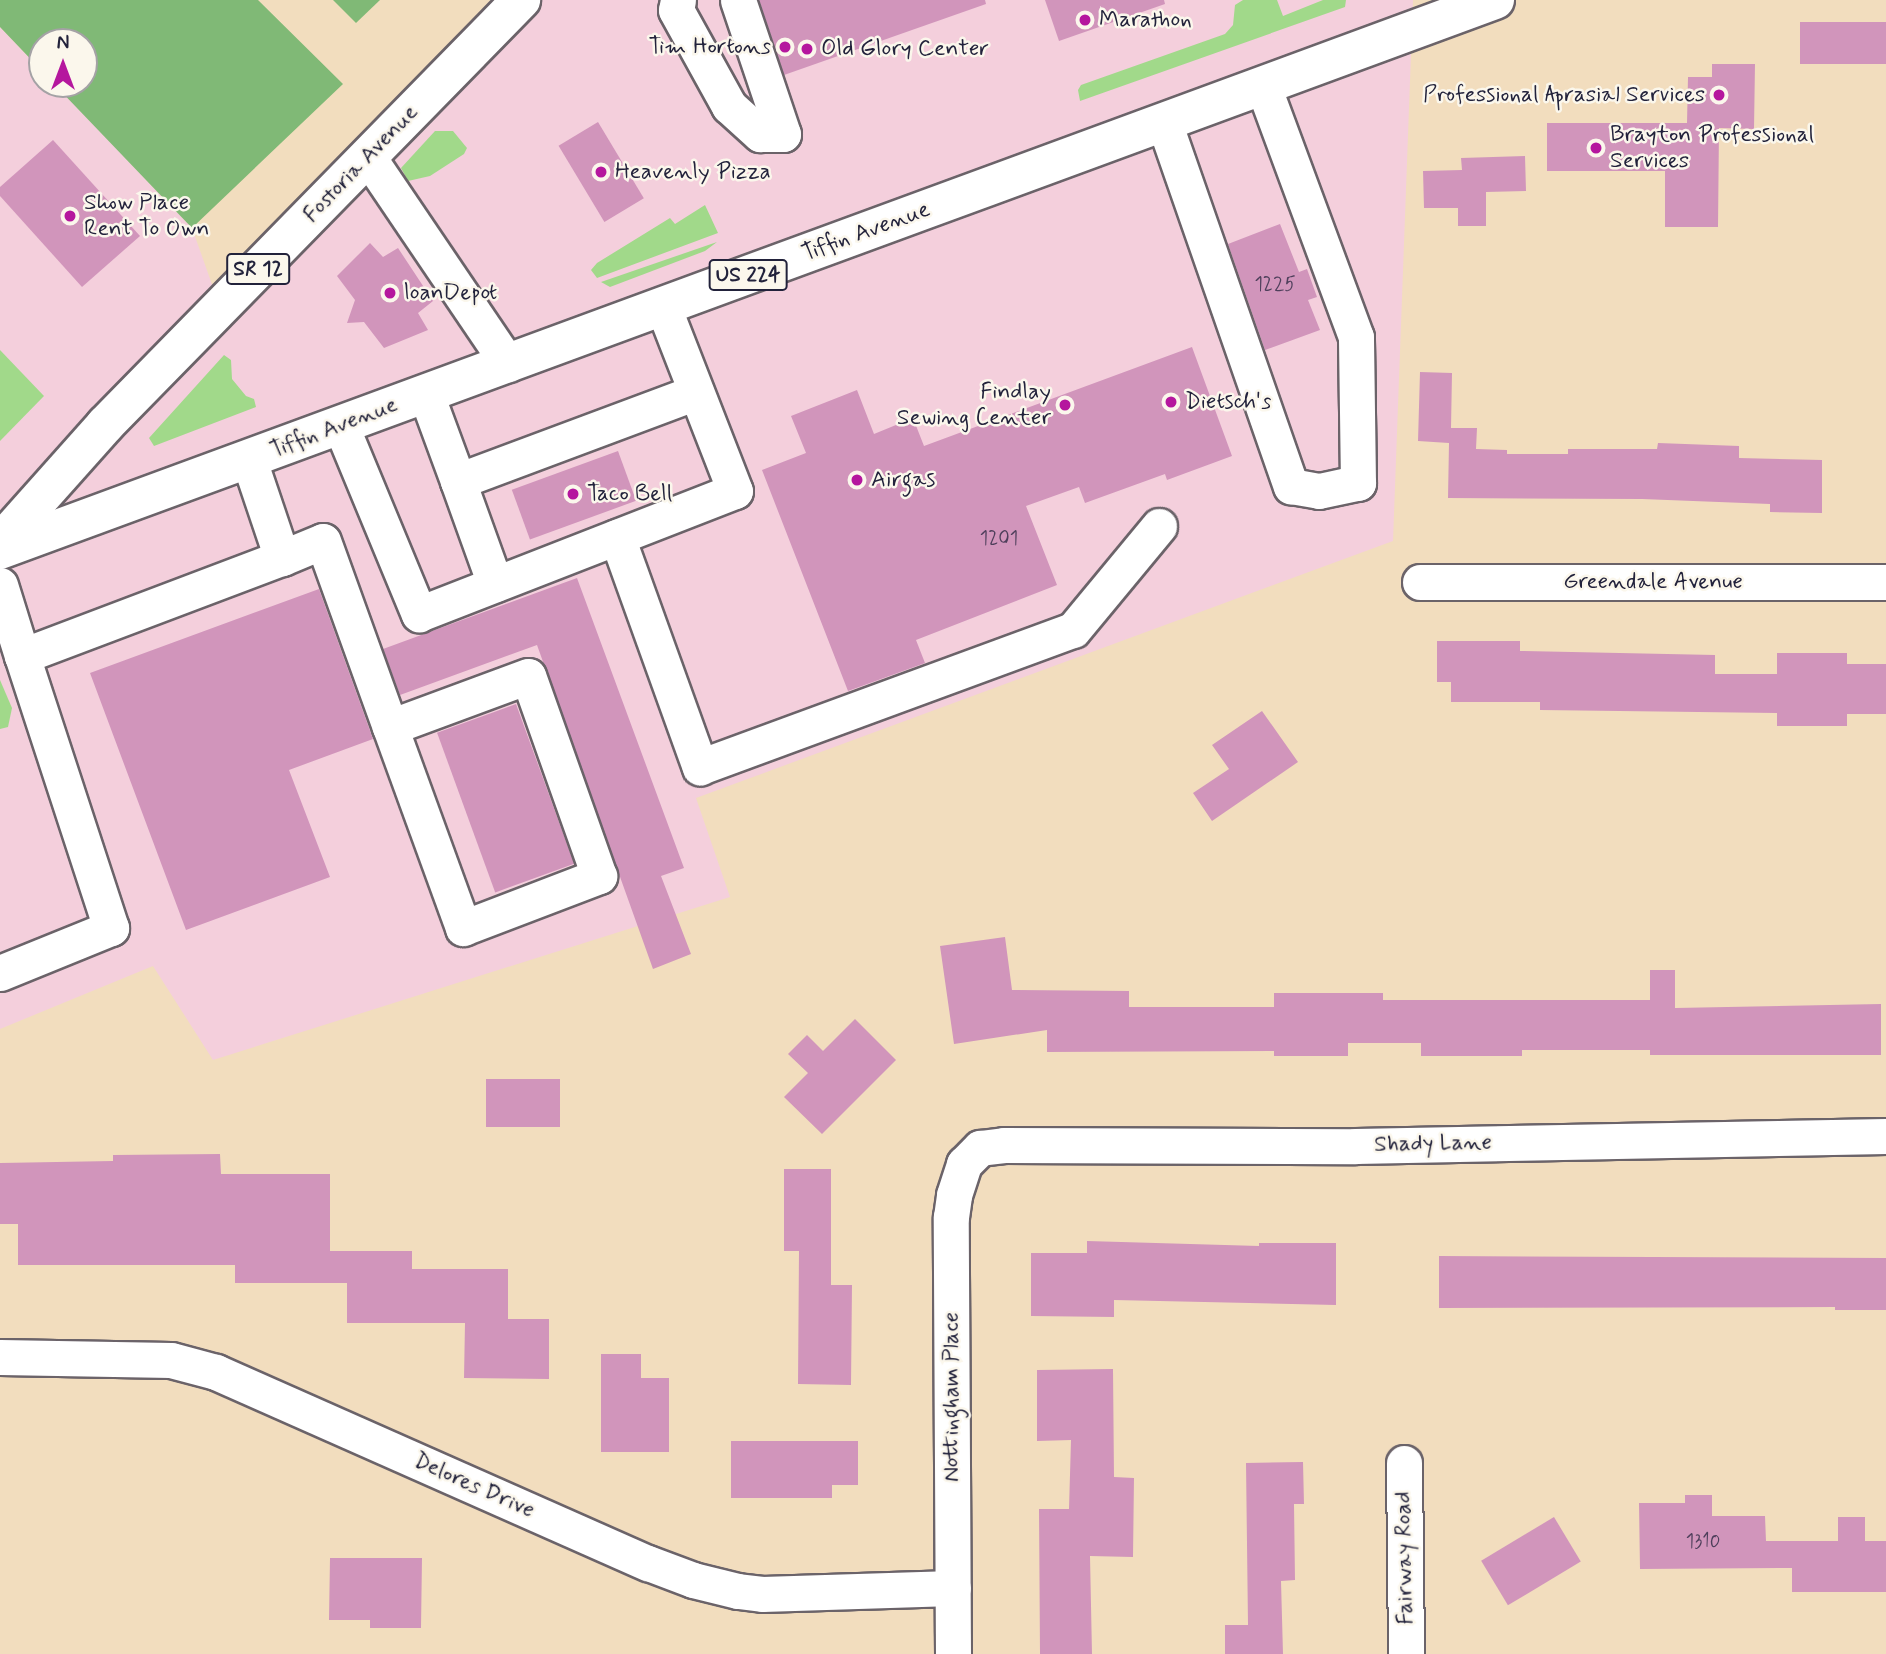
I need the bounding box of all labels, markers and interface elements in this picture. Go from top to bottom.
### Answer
place label: Marathon [1099,6,1192,34]
marker: Marathon [1077,12,1093,28]
north arrow [28,28,98,98]
text: N [57,31,69,56]
place label: Tim Hortons [652,33,771,61]
place label: Old Glory Center [821,35,990,63]
marker: Tim Hortons [777,39,793,55]
marker: Old Glory Center [799,41,815,57]
place label: Professional Aprasial Services [1423,81,1705,109]
marker: Professional Aprasial Services [1711,87,1727,103]
street label: Fostoria Avenue [298,99,424,229]
place label: Brayton Professional Services [1610,121,1813,175]
marker: Brayton Professional Services [1588,140,1604,156]
place label: Heavenly Pizza [615,158,769,186]
marker: Heavenly Pizza [593,164,609,180]
place label: Show Place Rent To Own [84,189,210,243]
street label: Tiffin Avenue [802,197,930,267]
marker: Show Place Rent To Own [62,208,78,224]
road number: SR 12 [225,252,291,286]
road number: US 224 [708,258,788,292]
house number: 1225 [1254,274,1296,296]
place label: loanDepot [404,279,497,307]
marker: loanDepot [382,285,398,301]
place label: Findlay Sewing Center [901,378,1051,432]
place label: Dietsch's [1185,388,1271,416]
street label: Tiffin Avenue [270,392,398,464]
marker: Dietsch's [1163,394,1179,410]
marker: Findlay Sewing Center [1057,397,1073,413]
place label: Airgas [871,466,935,494]
marker: Airgas [849,472,865,488]
place label: Taco Bell [587,480,671,508]
marker: Taco Bell [565,486,581,502]
house number: 1201 [980,528,1018,550]
street label: Greendale Avenue [1562,568,1744,596]
street label: Shady Lane [1375,1129,1491,1159]
street label: Nottingham Place [938,1312,966,1482]
street label: Delores Drive [410,1447,538,1525]
street label: Fairway Road [1390,1491,1420,1625]
house number: 1310 [1686,1531,1720,1553]

